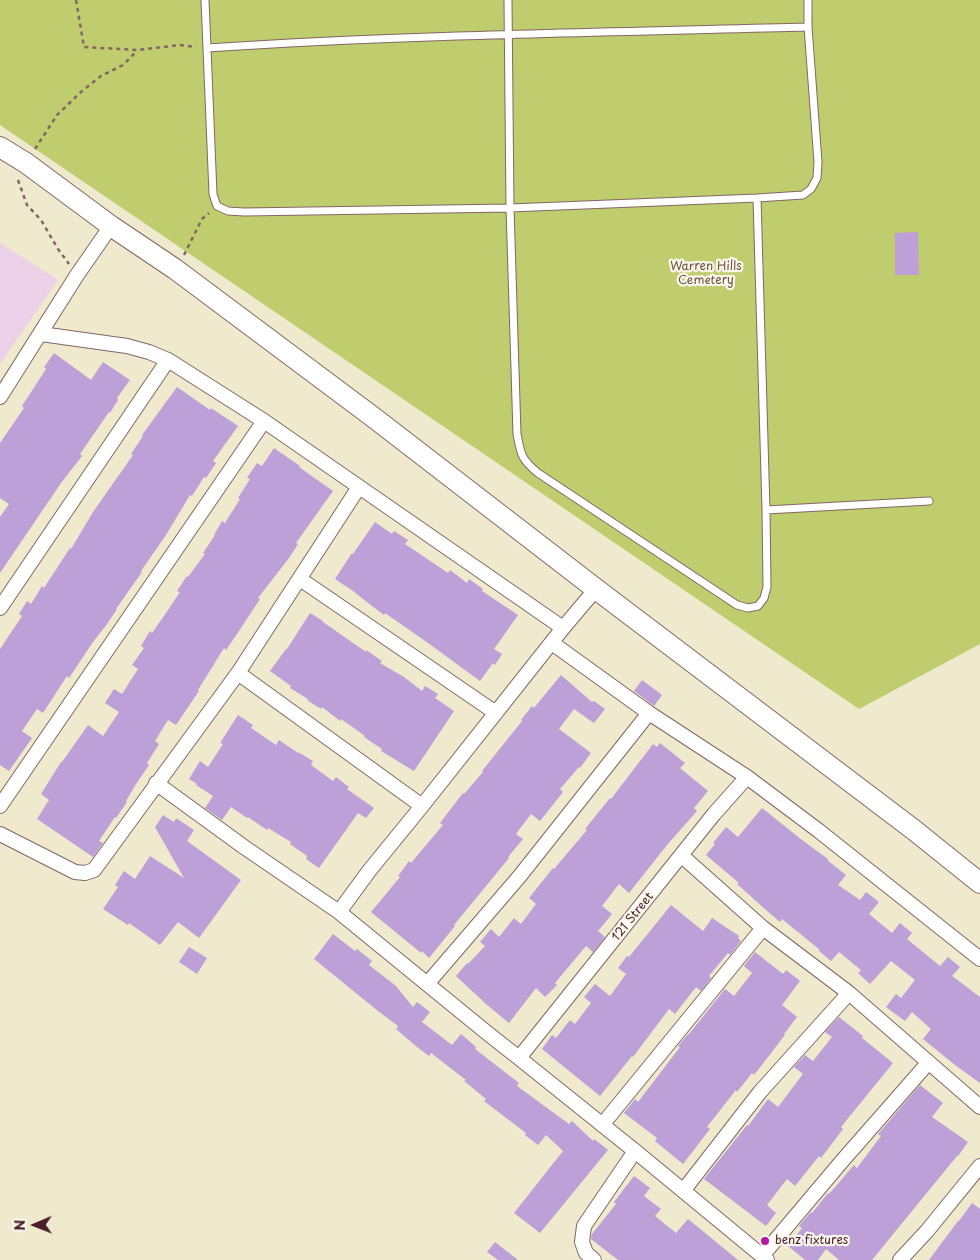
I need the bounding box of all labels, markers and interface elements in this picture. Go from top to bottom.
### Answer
park label: Warren Hills Cemetery [670,260,742,288]
street label: 121 Street [609,890,657,944]
north arrow [10,1200,60,1250]
text: N [9,1220,30,1231]
place label: benz fixtures [775,1234,848,1248]
marker: benz fixtures [759,1235,771,1247]

